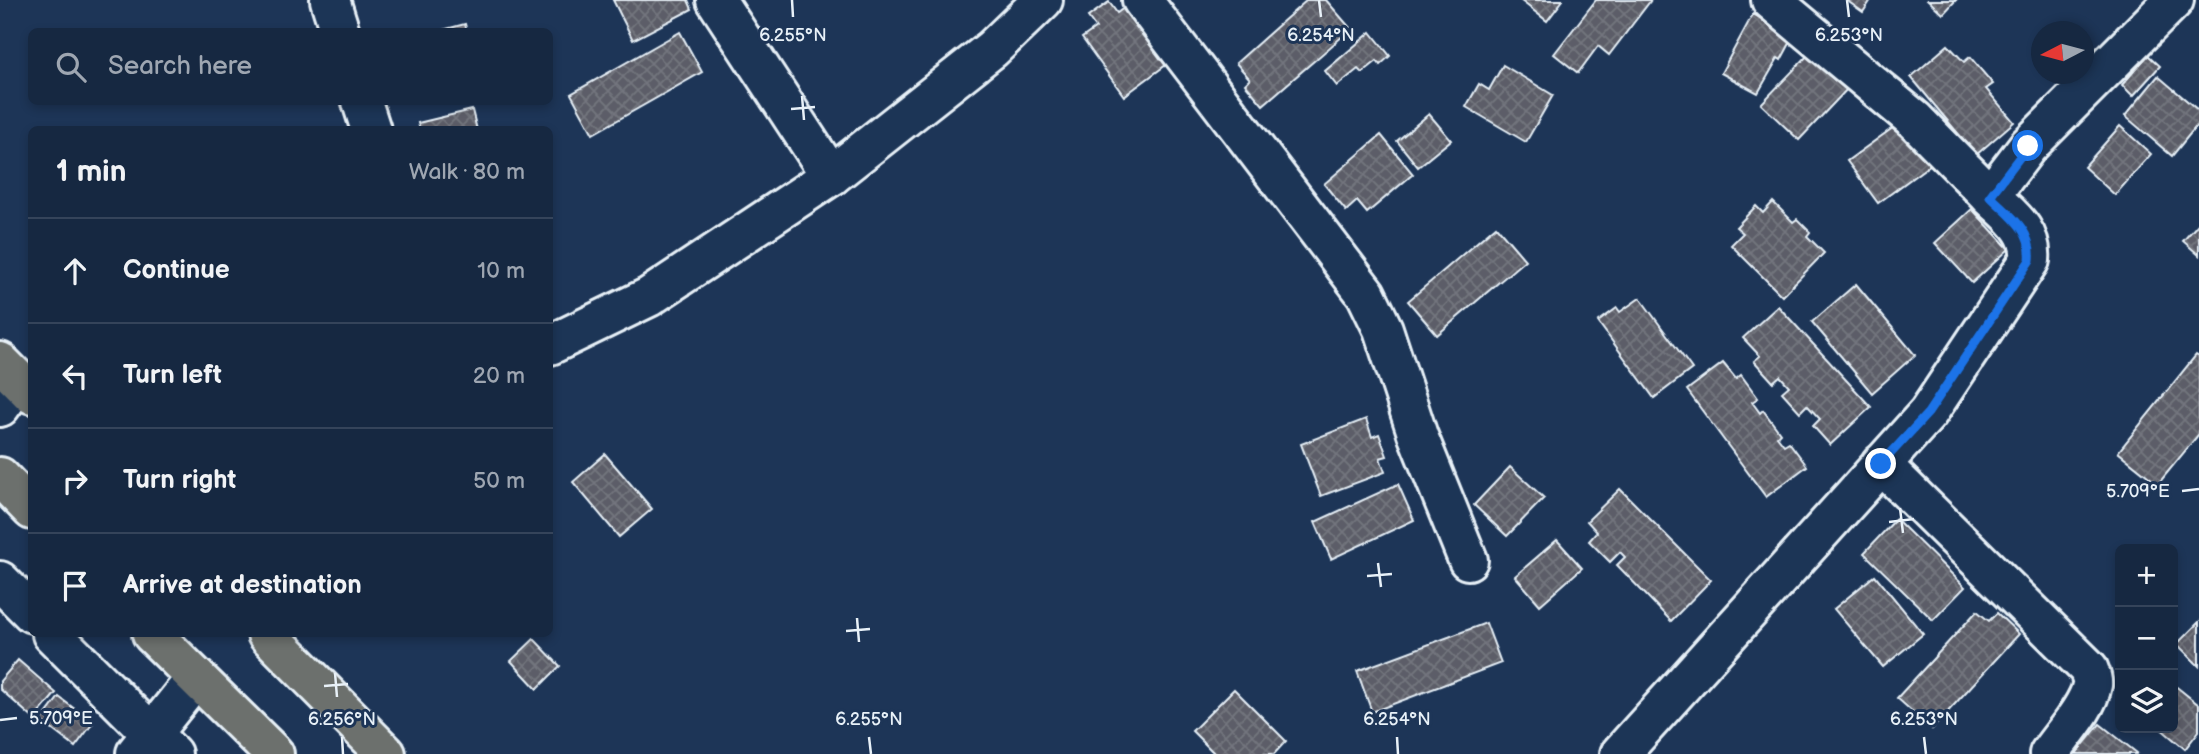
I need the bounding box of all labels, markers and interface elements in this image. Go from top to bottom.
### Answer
north arrow [2031,21,2094,84]
text: 6.255°N [759,25,827,46]
text: 6.254°N [1287,25,1355,46]
text: 6.253°N [1815,25,1883,46]
search box [28,28,553,105]
icon: search [52,48,90,86]
text: Search here [108,51,252,82]
route start [2012,130,2043,161]
text: 1 min [56,154,126,190]
text: Walk · 80 m [409,158,525,186]
icon: ahead [56,252,94,290]
text: Continue [123,255,230,286]
text: 10 m [477,257,525,285]
icon: left [56,357,94,395]
text: Turn left [123,360,222,391]
text: 20 m [473,362,525,390]
route end [1865,448,1896,479]
icon: right [56,462,94,500]
text: Turn right [123,465,236,496]
text: 50 m [473,467,525,495]
text: 5.709°E [2106,481,2170,502]
map controls [2115,544,2178,733]
button: + [2115,544,2178,607]
icon: arrive [56,567,94,605]
text: Arrive at destination [123,570,362,601]
button: − [2115,607,2178,670]
button: layers [2115,670,2178,733]
text: 5.709°E [29,708,93,729]
text: 6.256°N [308,709,376,730]
text: 6.255°N [835,709,903,730]
text: 6.254°N [1363,709,1431,730]
text: 6.253°N [1890,709,1958,730]

